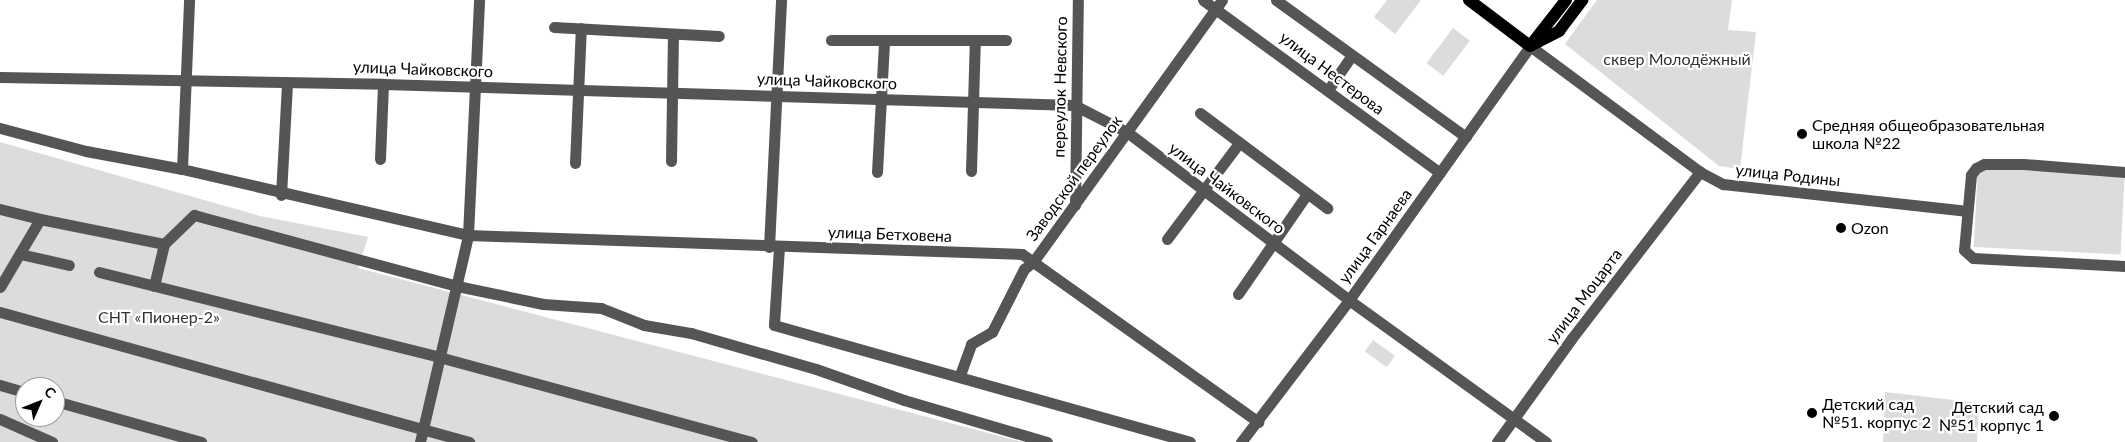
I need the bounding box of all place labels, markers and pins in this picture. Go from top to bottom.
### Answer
place label: Средняя общеобразовательная школа №22 [1812,115,2045,153]
marker: Средняя общеобразовательная школа №22 [1796,128,1808,140]
place label: Ozon [1851,218,1889,238]
marker: Ozon [1835,222,1847,234]
place label: Детский сад №51. корпус 2 [1822,394,1931,432]
place label: Детский сад №51 корпус 1 [1939,397,2044,435]
marker: Детский сад №51. корпус 2 [1806,407,1818,419]
marker: Детский сад №51 корпус 1 [2048,410,2060,422]

